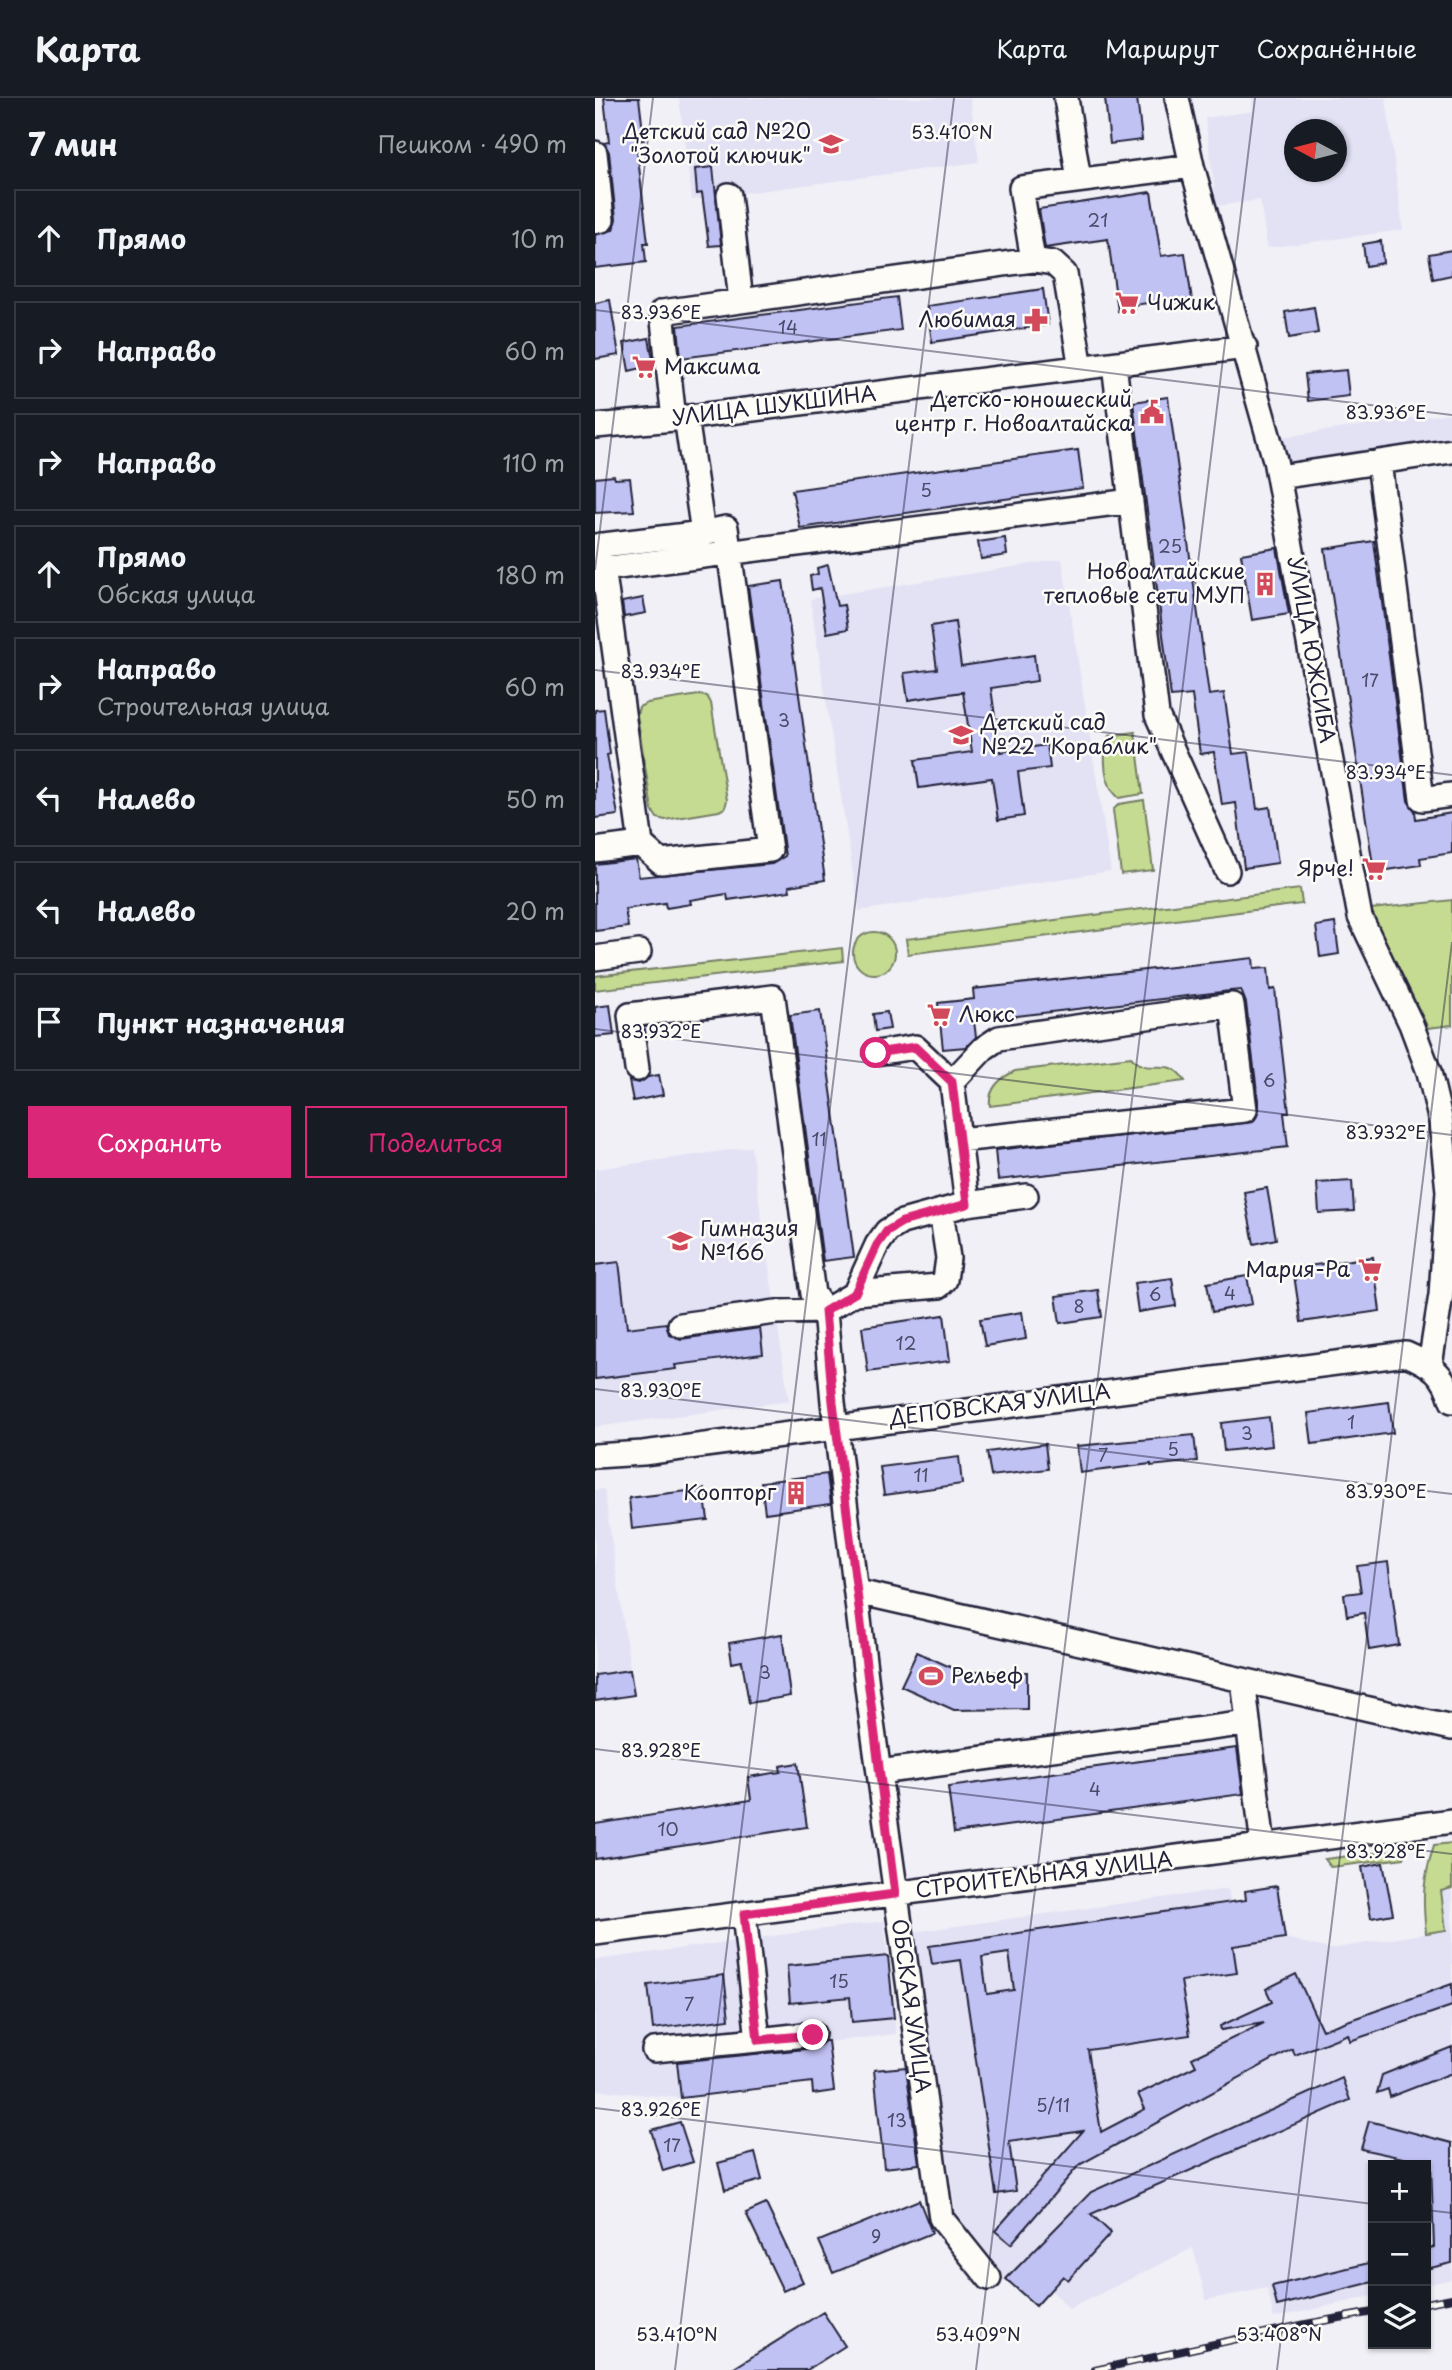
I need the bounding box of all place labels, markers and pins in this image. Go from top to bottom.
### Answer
place label: Детский сад №20 "Золотой ключик" [622,114,811,170]
school or university icon: Детский сад №20 "Золотой ключик" [817,130,845,158]
place label: Чижик [1147,285,1215,317]
supermarket icon: Чижик [1113,289,1141,317]
place label: Любимая [918,302,1016,334]
pharmacy icon: Любимая [1022,306,1050,334]
place label: Максима [664,349,761,381]
supermarket icon: Максима [630,353,658,381]
place label: Детско-юношеский центр г. Новоалтайска [895,382,1132,438]
public building icon: Детско-юношеский центр г. Новоалтайска [1138,398,1166,426]
place label: Новоалтайские тепловые сети МУП [1044,554,1245,610]
building icon: Новоалтайские тепловые сети МУП [1251,570,1279,598]
place label: Детский сад №22 "Кораблик" [980,705,1157,761]
school or university icon: Детский сад №22 "Кораблик" [947,721,975,749]
place label: Ярче! [1296,851,1354,883]
supermarket icon: Ярче! [1360,855,1388,883]
place label: Люкс [959,997,1015,1029]
supermarket icon: Люкс [925,1001,953,1029]
place label: Гимназия №166 [700,1211,799,1267]
school or university icon: Гимназия №166 [666,1227,694,1255]
place label: Мария-Ра [1246,1252,1350,1284]
supermarket icon: Мария-Ра [1356,1256,1384,1284]
place label: Коопторг [683,1475,777,1507]
building icon: Коопторг [782,1479,810,1507]
place label: Рельеф [951,1658,1023,1690]
sports icon: Рельеф [917,1662,945,1690]

